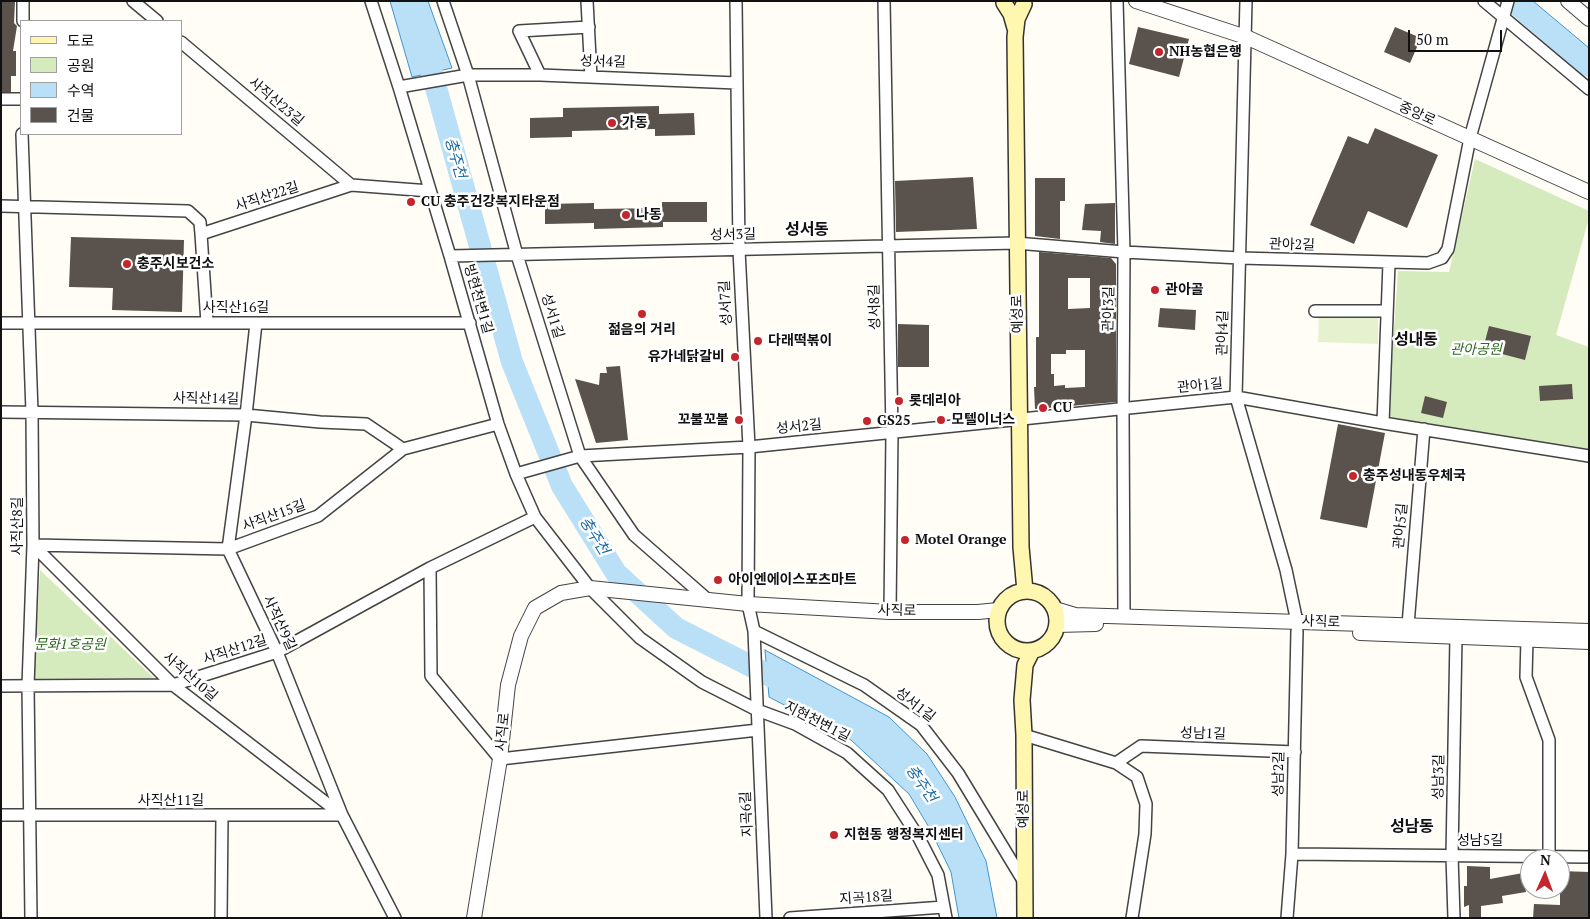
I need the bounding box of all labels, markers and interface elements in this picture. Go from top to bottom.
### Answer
legend [20,20,182,135]
scale bar [1410,20,1504,52]
text: 50 m [1416,29,1449,49]
text: 도로 [67,30,95,50]
place label: NH농협은행 [1169,44,1242,60]
marker: NH농협은행 [1153,46,1165,58]
street label: 성서4길 [580,53,626,71]
text: 공원 [67,55,95,75]
street label: 사직산23길 [245,74,307,130]
text: 수역 [67,80,95,100]
street label: 중앙로 [1396,98,1438,130]
text: 건물 [67,105,95,125]
place label: 가동 [622,115,648,131]
marker: 가동 [606,117,618,129]
water label: 충주천 [441,136,469,180]
street label: 사직산22길 [233,179,301,215]
place label: CU 충주건강복지타운점 [421,194,560,210]
marker: CU 충주건강복지타운점 [405,196,417,208]
place label: 나동 [636,207,662,223]
marker: 나동 [620,209,632,221]
district label: 성서동 [785,220,829,240]
street label: 성서3길 [710,226,756,244]
street label: 관아2길 [1269,236,1315,254]
place label: 충주시보건소 [137,256,214,272]
marker: 충주시보건소 [121,258,133,270]
street label: 빙현천변1길 [460,262,496,336]
street label: 성서7길 [716,280,736,326]
place label: 관아골 [1165,282,1204,298]
street label: 성서8길 [866,284,884,330]
marker: 관아골 [1149,284,1161,296]
street label: 관아3길 [1100,286,1118,332]
street label: 성서1길 [537,292,567,340]
street label: 예성로 [1009,295,1027,333]
street label: 사직산16길 [203,300,269,316]
marker: 젊음의 거리 [636,308,648,320]
street label: 관아4길 [1214,310,1232,356]
place label: 젊음의 거리 [608,322,676,338]
district label: 성내동 [1394,330,1438,350]
place label: 다래떡볶이 [768,333,832,349]
marker: 다래떡볶이 [752,335,764,347]
park label: 관아공원 [1450,342,1502,358]
place label: 유가네닭갈비 [648,349,725,365]
marker: 유가네닭갈비 [729,351,741,363]
street label: 관아1길 [1176,375,1224,397]
street label: 사직산14길 [173,390,239,408]
place label: 롯데리아 [909,393,961,409]
marker: 롯데리아 [893,395,905,407]
place label: CU [1053,400,1072,416]
marker: CU [1037,402,1049,414]
place label: 꼬불꼬불 [677,412,729,428]
place label: 모텔이너스 [951,412,1015,428]
place label: GS25 [877,413,911,429]
marker: 꼬불꼬불 [733,414,745,426]
marker: 모텔이너스 [935,414,947,426]
marker: GS25 [861,415,873,427]
street label: 성서2길 [775,416,823,438]
place label: 충주성내동우체국 [1363,468,1466,484]
marker: 충주성내동우체국 [1347,470,1359,482]
street label: 사직산8길 [10,497,26,555]
street label: 사직산15길 [240,497,308,535]
street label: 관아5길 [1391,502,1411,550]
water label: 충주천 [575,514,613,558]
place label: Motel Orange [915,532,1007,548]
marker: Motel Orange [899,534,911,546]
place label: 아이엔에이스포츠마트 [728,572,857,588]
marker: 아이엔에이스포츠마트 [712,574,724,586]
street label: 사직산9길 [259,593,299,653]
street label: 사직로 [878,602,916,620]
street label: 사직로 [1301,613,1341,631]
street label: 사직산12길 [201,632,269,668]
park label: 문화1호공원 [34,637,106,653]
street label: 사직산10길 [159,649,221,705]
street label: 성서1길 [892,684,938,726]
street label: 지현천변1길 [781,698,853,746]
street label: 사직로 [493,712,513,752]
street label: 성남1길 [1180,725,1226,743]
street label: 성남2길 [1270,751,1288,797]
street label: 성남3길 [1430,754,1448,800]
water label: 충주천 [902,762,940,806]
street label: 예성로 [1016,790,1032,828]
street label: 지곡6길 [737,791,757,837]
street label: 사직산11길 [138,793,204,809]
district label: 성남동 [1390,817,1434,837]
place label: 지현동 행정복지센터 [844,827,964,843]
marker: 지현동 행정복지센터 [828,829,840,841]
street label: 성남5길 [1457,833,1503,849]
north arrow [1520,849,1570,899]
text: N [1540,850,1551,869]
street label: 지곡18길 [839,888,893,908]

